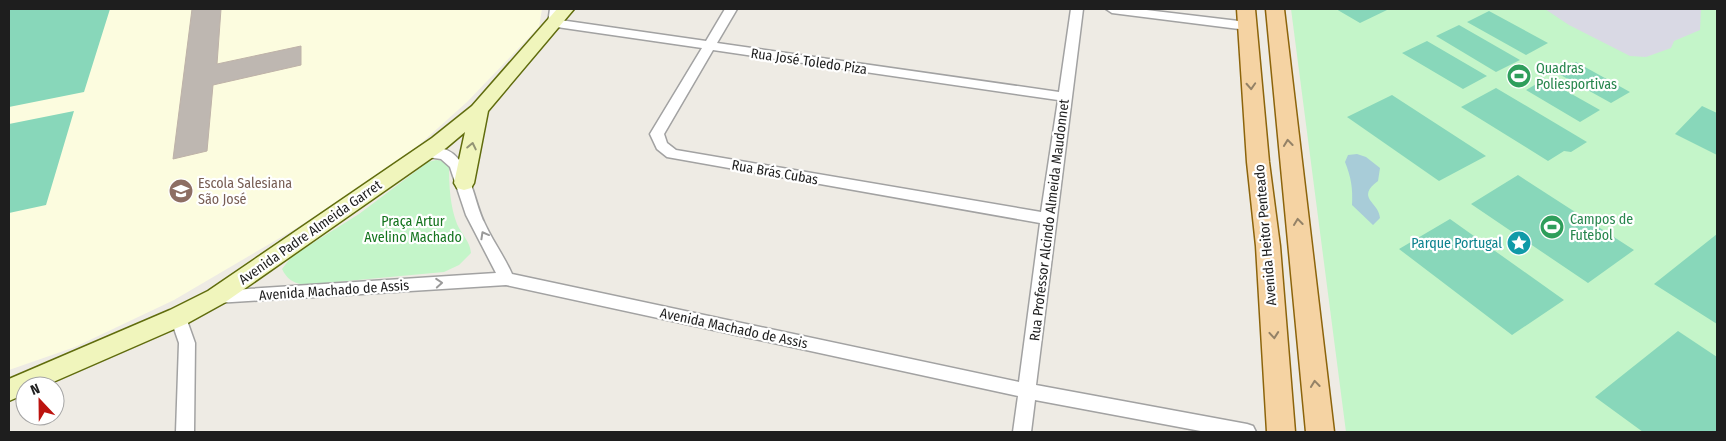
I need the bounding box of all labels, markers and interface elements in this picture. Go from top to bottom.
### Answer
street label: Rua José Toledo Piza [750,45,868,78]
place label: Quadras Poliesportivas [1536,60,1617,93]
sports icon: Quadras Poliesportivas [1506,63,1532,89]
one-way arrow [1246,83,1257,91]
street label: Rua Professor Alcindo Almeida Maudonnet [1026,98,1073,342]
one-way arrow [1283,138,1294,146]
one-way arrow [466,142,477,151]
street label: Rua Brás Cubas [730,157,819,188]
street label: Avenida Heitor Penteado [1251,164,1280,306]
place label: Escola Salesiana São José [198,175,292,208]
street label: Avenida Padre Almeida Garret [236,176,385,288]
school or university icon: Escola Salesiana São José [168,178,194,204]
place label: Campos de Futebol [1570,211,1633,244]
park label: Praça Artur Avelino Machado [364,213,462,246]
sports icon: Campos de Futebol [1539,214,1565,240]
one-way arrow [1293,218,1304,226]
place icon: Parque Portugal [1506,230,1532,256]
one-way arrow [481,232,491,241]
place label: Parque Portugal [1411,235,1502,252]
street label: Avenida Machado de Assis [258,277,410,304]
one-way arrow [435,278,443,289]
street label: Avenida Machado de Assis [658,305,809,352]
one-way arrow [1268,332,1279,340]
north arrow [15,376,65,426]
one-way arrow [1310,379,1321,387]
text: N [28,380,42,399]

